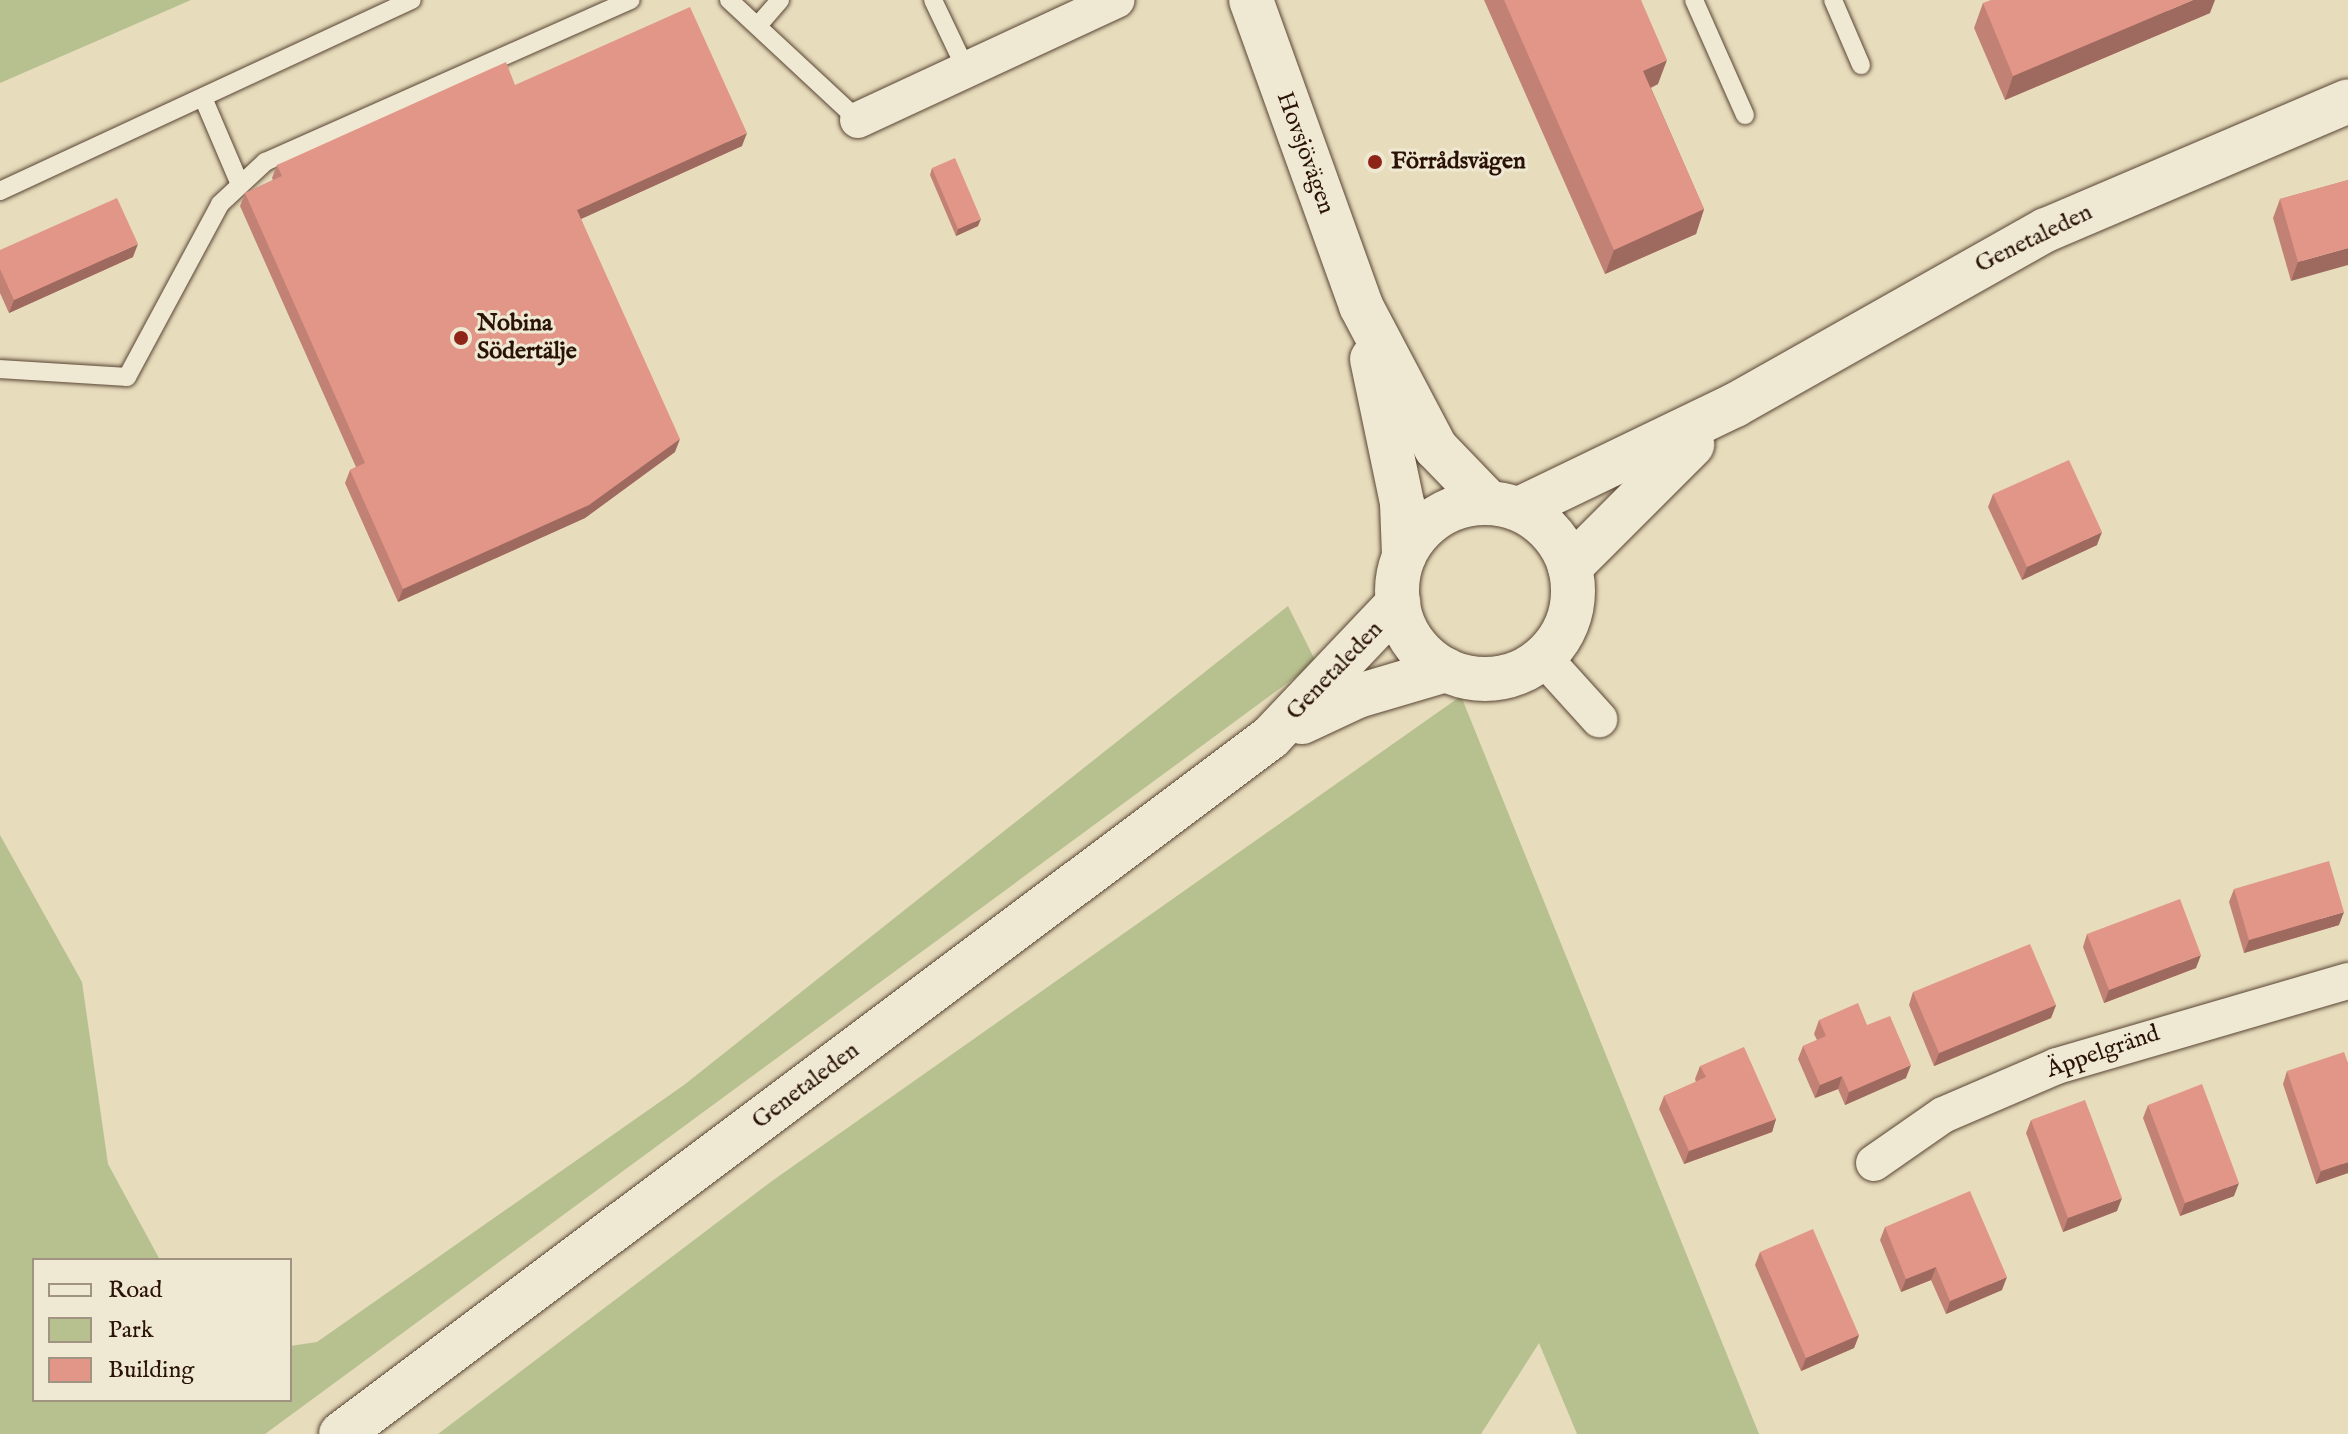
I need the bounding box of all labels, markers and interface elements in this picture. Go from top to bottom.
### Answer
street label: Hovsjövägen [1270,88,1340,218]
place label: Förrådsvägen [1391,148,1526,176]
marker: Förrådsvägen [1366,153,1384,171]
street label: Genetaleden [1971,198,2097,280]
place label: Nobina Södertälje [477,310,577,366]
marker: Nobina Södertälje [452,329,470,347]
street label: Genetaleden [1281,615,1389,727]
street label: Äppelgränd [2043,1019,2163,1085]
street label: Genetaleden [747,1036,865,1136]
legend [32,1258,292,1402]
text: Road [108,1275,162,1306]
text: Park [108,1315,154,1346]
text: Building [108,1355,194,1386]

